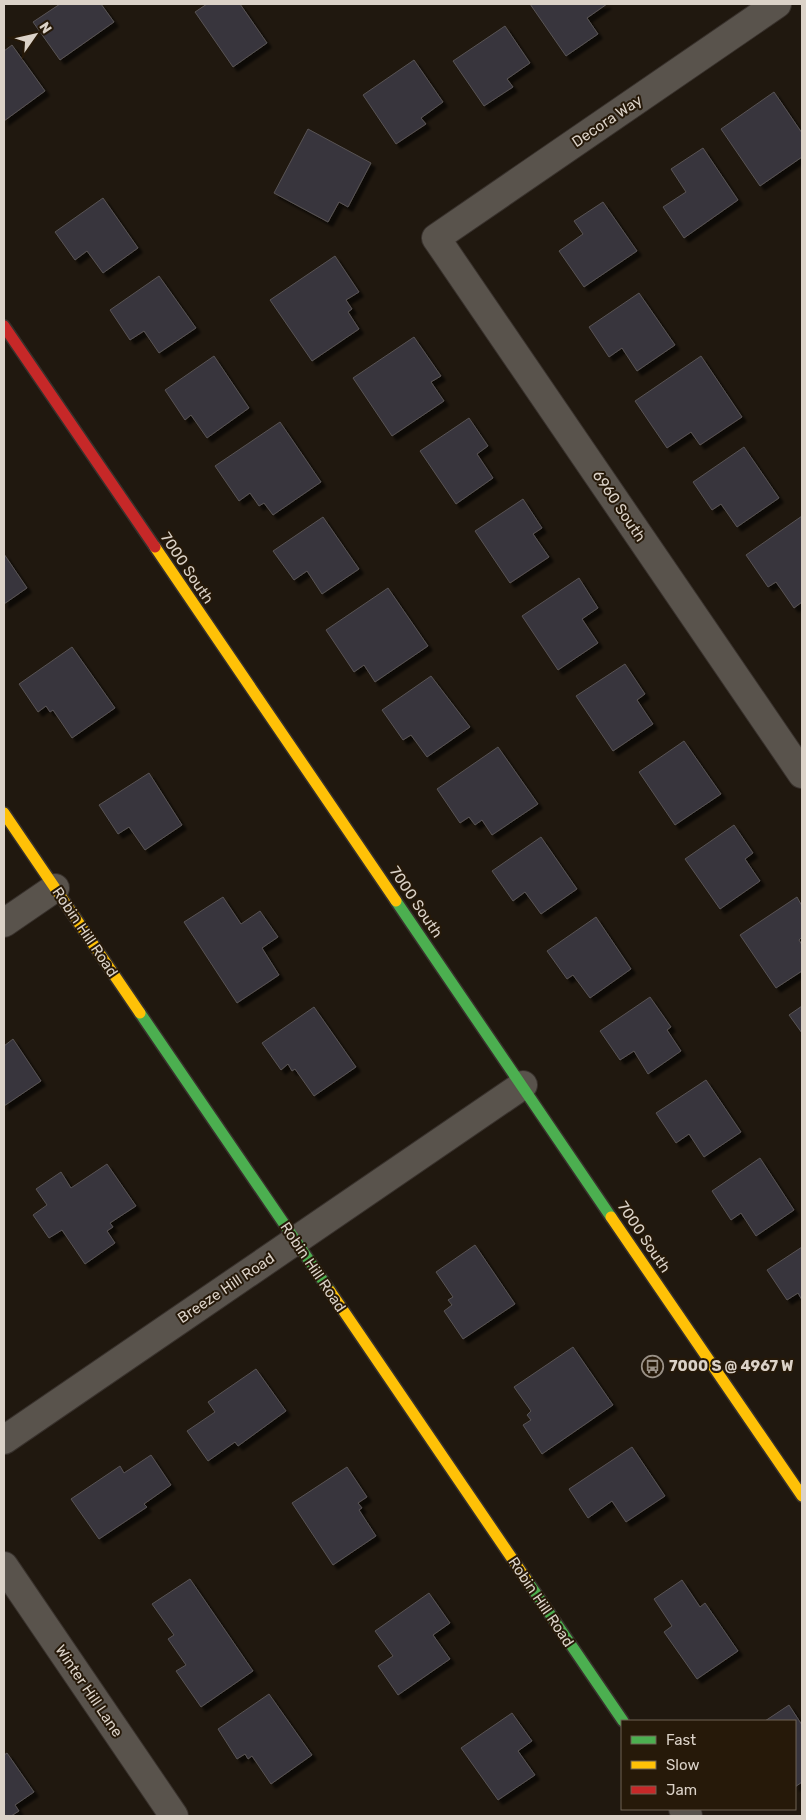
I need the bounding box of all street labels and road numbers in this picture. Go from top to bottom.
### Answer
street label: Decora Way [568,91,646,151]
street label: 6960 South [589,467,649,545]
street label: 7000 South [157,529,217,607]
street label: 7000 South [386,863,446,941]
street label: Robin Hill Road [48,884,122,980]
street label: 7000 South [614,1198,674,1276]
street label: Robin Hill Road [276,1219,350,1315]
street label: Breeze Hill Road [174,1249,278,1327]
street label: Robin Hill Road [504,1554,578,1650]
street label: Winter Hill Lane [51,1641,127,1741]

